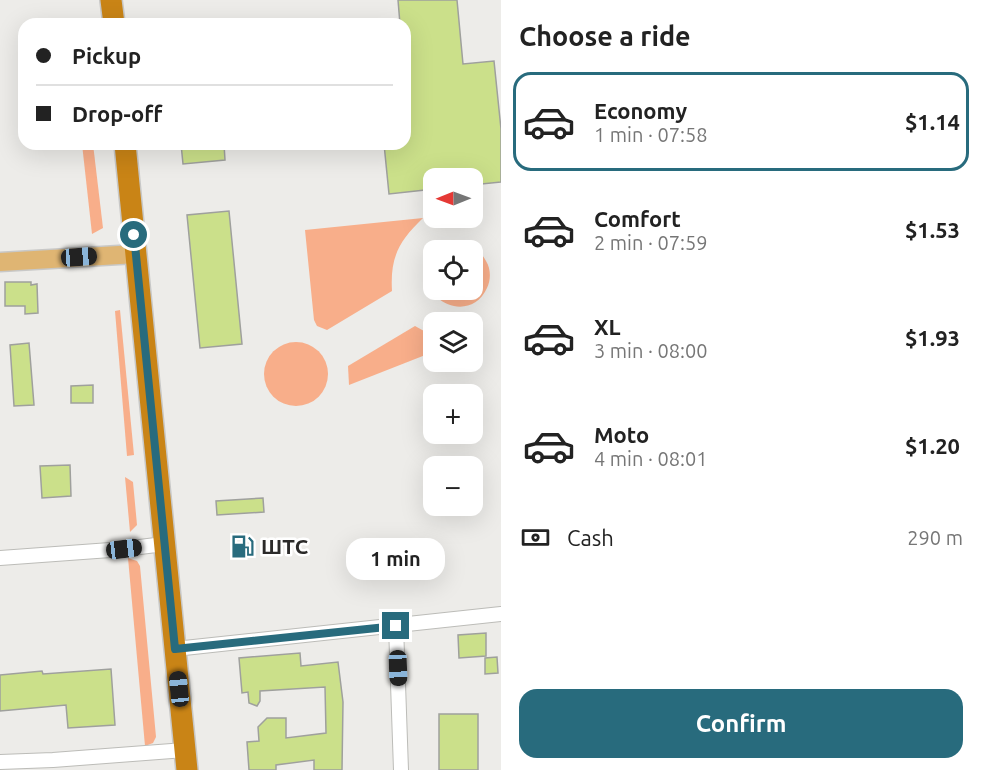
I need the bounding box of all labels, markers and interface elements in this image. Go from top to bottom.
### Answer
text: Choose a ride [519,21,691,51]
text: Pickup [72,43,141,68]
icon: car [522,95,576,149]
text: Economy [594,98,687,123]
text: Drop-off [72,101,162,126]
text: $1.14 [905,109,960,134]
text: 1 min · 07:58 [594,123,708,146]
north arrow [423,168,483,228]
map controls [423,168,483,516]
icon: car [522,203,576,257]
text: Comfort [594,206,681,231]
text: $1.53 [905,217,960,242]
route start [120,221,147,248]
text: 2 min · 07:59 [594,231,708,254]
button: locate [423,240,483,300]
car [60,247,98,267]
icon: car [522,311,576,365]
button: layers [423,312,483,372]
text: XL [594,314,621,339]
text: $1.93 [905,325,960,350]
text: 3 min · 08:00 [594,339,708,362]
button: + [423,384,483,444]
icon: car [522,419,576,473]
text: Moto [594,422,649,447]
text: $1.20 [905,433,960,458]
text: 4 min · 08:01 [594,447,708,470]
button: − [423,456,483,516]
icon: cash [519,521,552,554]
text: Cash [567,525,614,550]
text: 290 m [907,526,963,549]
fuel station icon: ШТС [230,533,256,559]
place label: ШТС [261,534,308,558]
car [105,538,143,560]
callout: 1 min [346,539,446,581]
text: 1 min [370,547,421,570]
route end [382,612,409,639]
car [388,650,408,686]
car [168,670,190,708]
button: Confirm [519,689,963,758]

